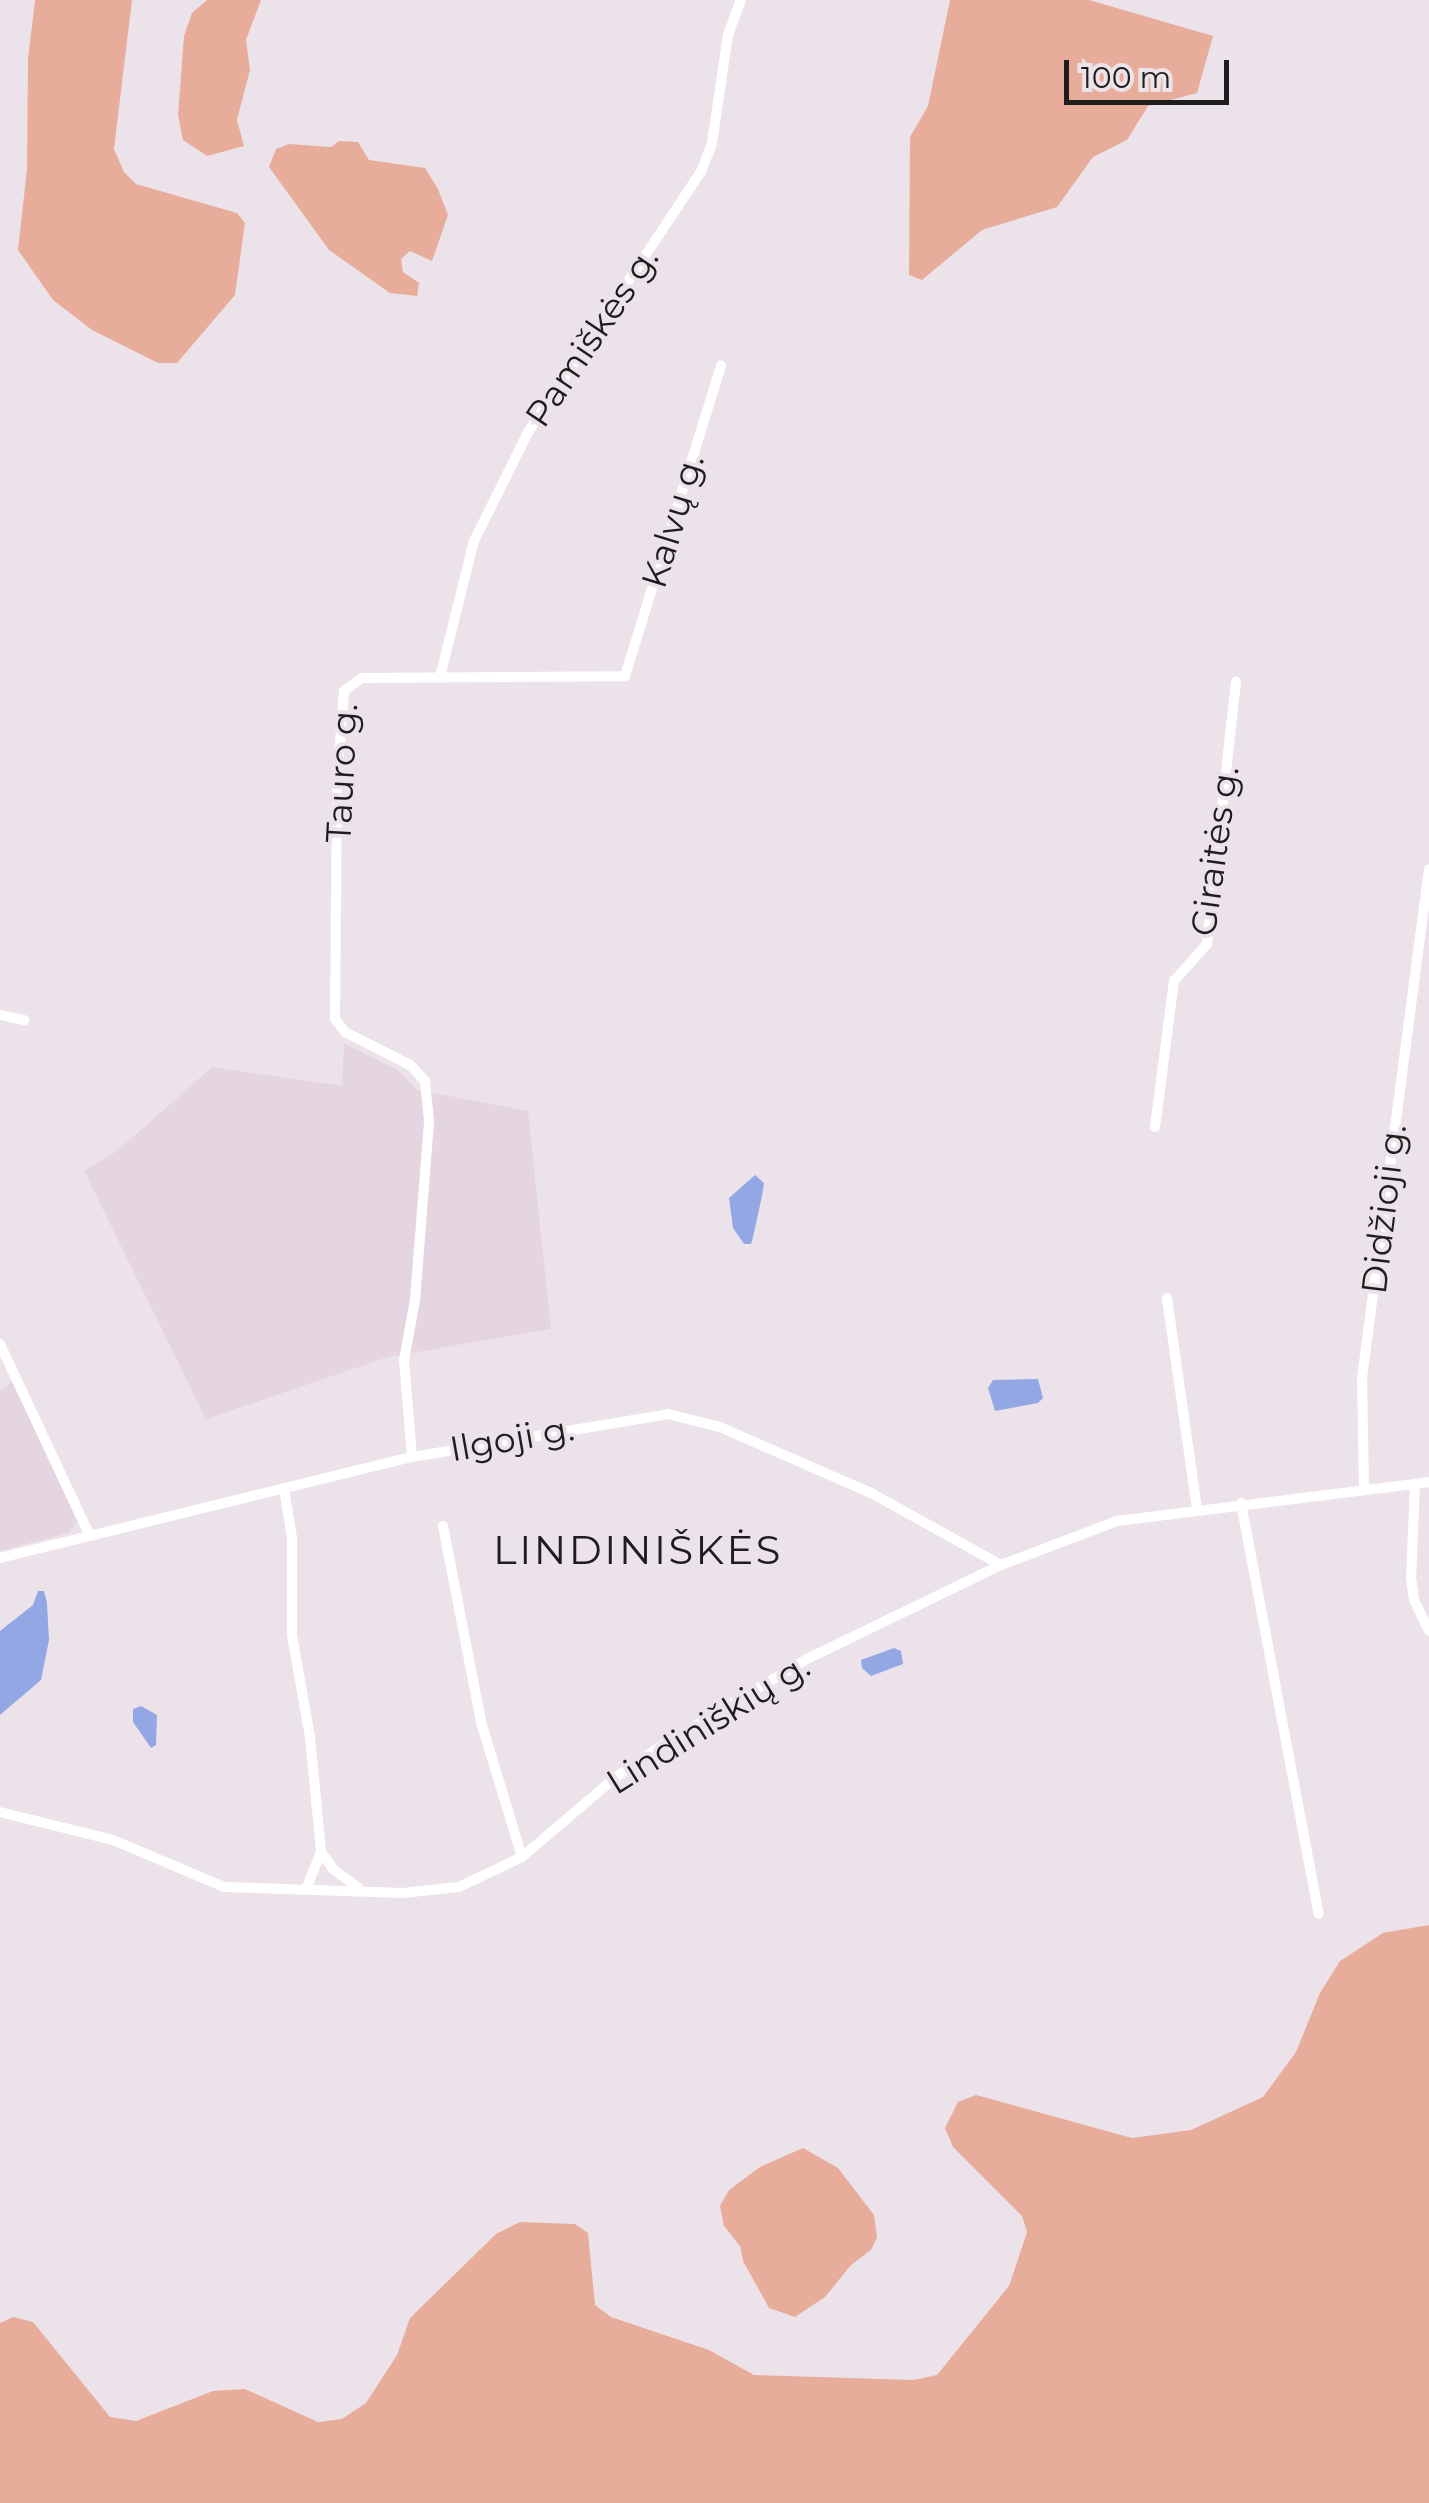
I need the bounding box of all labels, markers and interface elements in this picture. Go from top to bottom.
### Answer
scale bar [1069,40,1234,102]
text: 100 m [1081,59,1171,96]
street label: Pamiškės g. [516,239,668,435]
street label: Kalvų g. [633,449,713,593]
street label: Tauro g. [317,702,367,844]
street label: Giraitės g. [1182,763,1248,939]
street label: Didžioji g. [1353,1122,1415,1296]
street label: Ilgoji g. [447,1407,577,1471]
district label: LINDINIŠKĖS [493,1526,783,1574]
street label: Lindiniškių g. [599,1645,817,1803]

